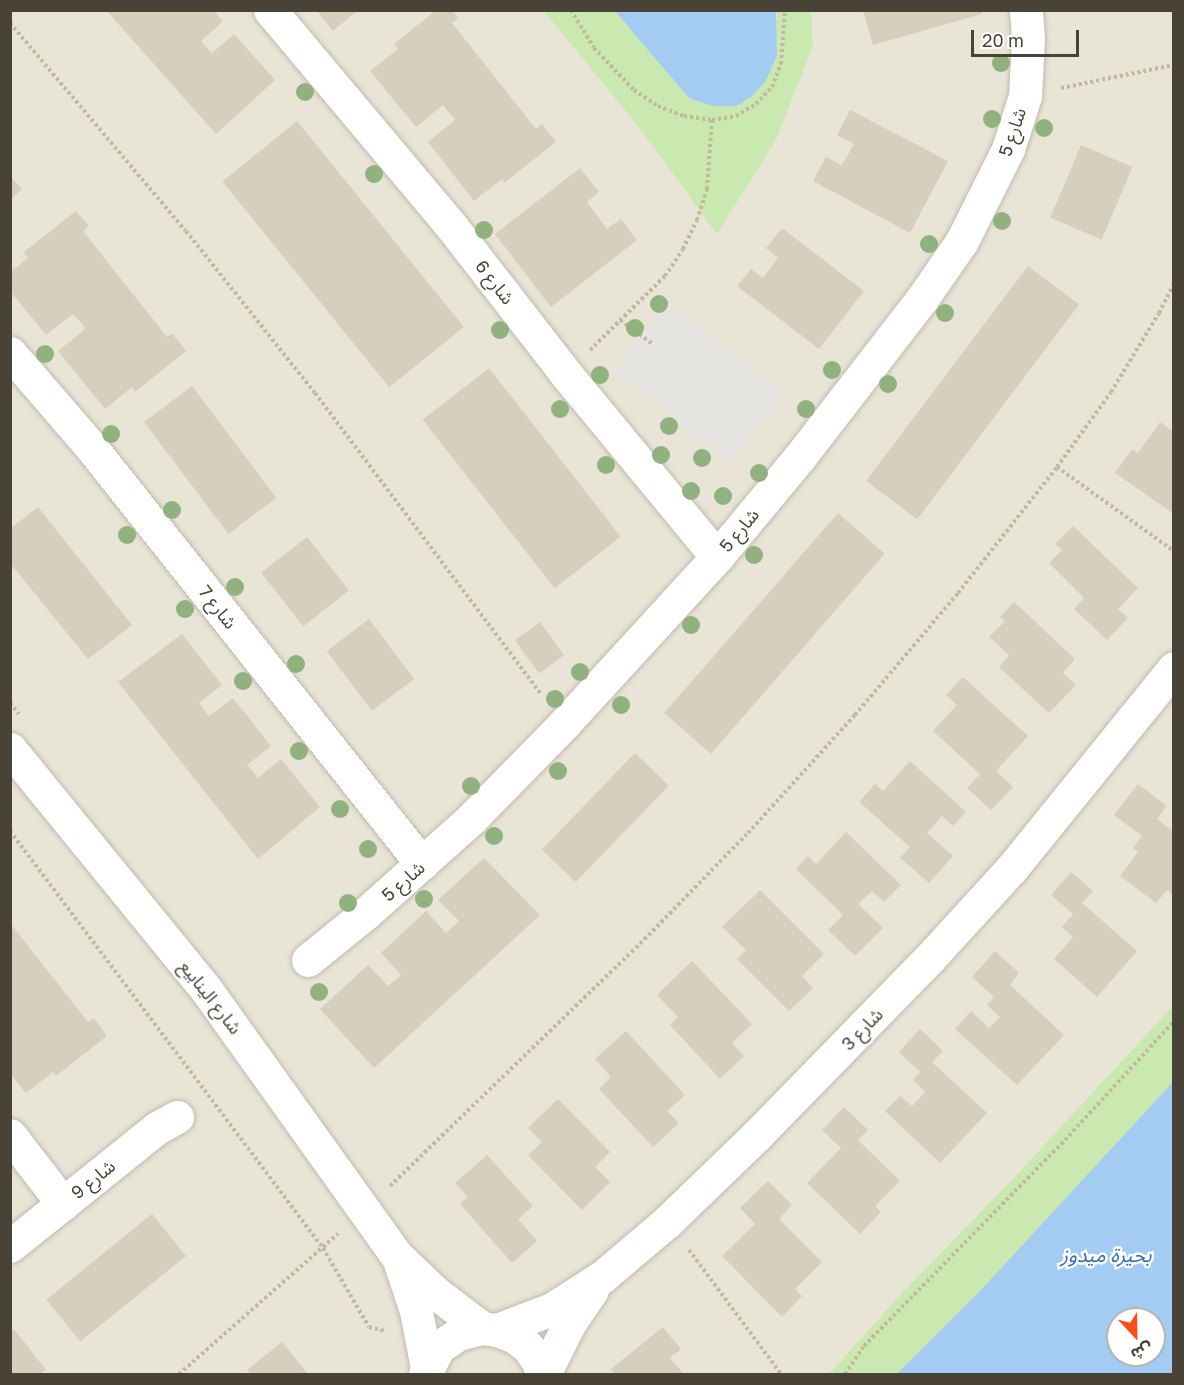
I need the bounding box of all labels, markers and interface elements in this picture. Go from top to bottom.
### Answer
scale bar [974,18,1082,56]
text: 20 m [982,29,1024,51]
street label: شارع 5 [994,105,1030,159]
street label: شارع 6 [471,255,519,309]
street label: شارع 5 [715,504,763,556]
street label: شارع 7 [194,581,242,633]
street label: شارع 5 [377,856,429,906]
street label: شارع الينابيع [175,956,247,1038]
street label: شارع 3 [837,1003,887,1055]
street label: شارع 9 [67,1155,119,1203]
water label: بحيرة ميدوز [1061,1242,1151,1266]
north arrow [1106,1307,1166,1367]
text: ش [1128,1338,1156,1365]

